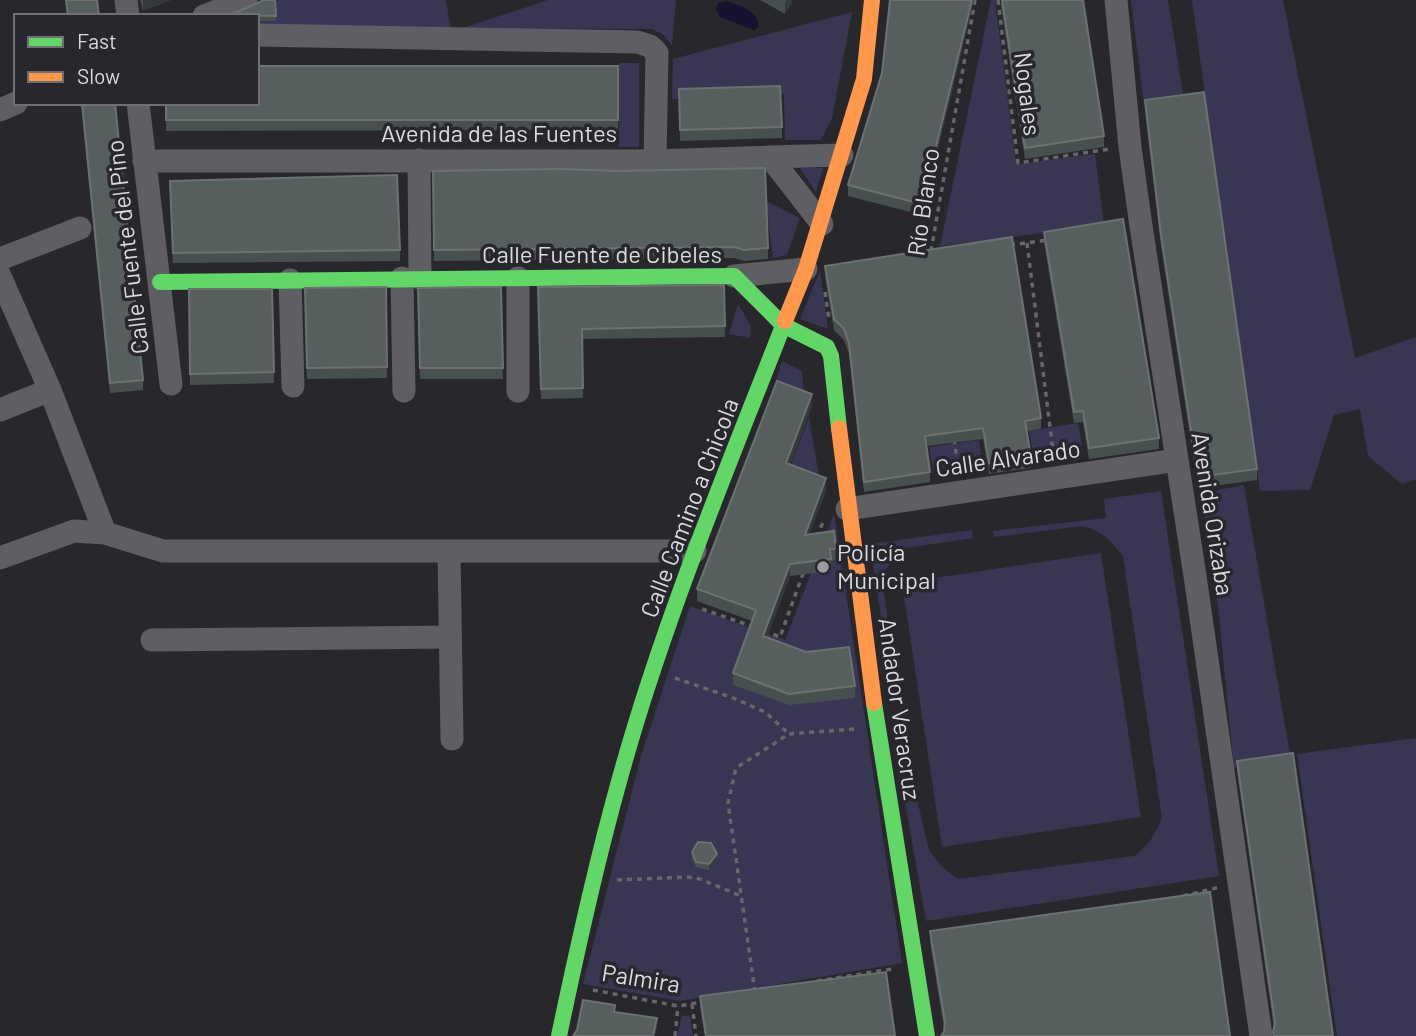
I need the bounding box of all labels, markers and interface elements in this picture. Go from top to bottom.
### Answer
legend [14,14,259,105]
text: Fast [77,28,117,53]
street label: Nogales [1009,50,1048,137]
text: Slow [77,63,120,88]
street label: Avenida de las Fuentes [381,118,617,147]
street label: Calle Fuente del Pino [99,138,154,356]
street label: Río Blanco [901,146,944,258]
street label: Calle Fuente de Cibeles [482,239,722,268]
street label: Calle Camino a Chicola [633,394,744,621]
street label: Avenida Orizaba [1186,430,1241,598]
street label: Calle Alvarado [934,433,1082,482]
place label: Policía Municipal [837,537,936,594]
marker: Policía Municipal [815,559,831,575]
street label: Andador Veracruz [873,616,928,802]
street label: Palmira [600,957,682,998]

